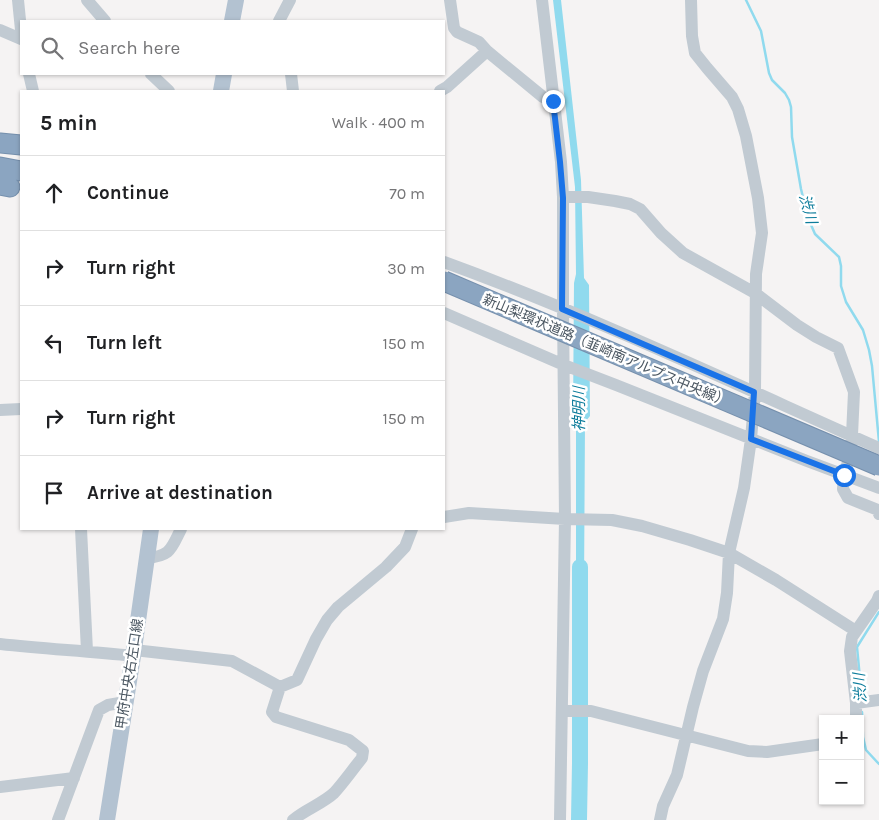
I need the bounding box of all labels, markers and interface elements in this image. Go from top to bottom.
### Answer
search box [20,20,445,75]
icon: search [38,34,66,62]
text: Search here [78,37,180,59]
route end [542,90,565,113]
text: 5 min [40,111,97,135]
text: Walk · 400 m [332,113,425,132]
icon: ahead [40,179,68,207]
text: Continue [87,182,169,204]
text: 70 m [389,184,425,203]
water label: 渋川 [795,192,821,228]
icon: right [40,254,68,282]
text: Turn right [87,257,176,279]
text: 30 m [387,259,425,278]
street label: 新山梨環状道路（韮崎南アルプス中央線） [480,291,731,410]
icon: left [40,329,68,357]
text: Turn left [87,332,162,354]
text: 150 m [382,334,425,353]
water label: 神明川 [570,385,588,432]
icon: right [40,404,68,432]
text: Turn right [87,407,176,429]
text: 150 m [382,409,425,428]
route start [833,464,856,487]
icon: arrive [40,479,68,507]
text: Arrive at destination [87,482,273,504]
street label: 甲府中央右左口線 [112,617,147,731]
water label: 渋川 [850,670,870,704]
map controls [819,715,864,805]
button: + [819,715,864,760]
button: − [819,760,864,805]

